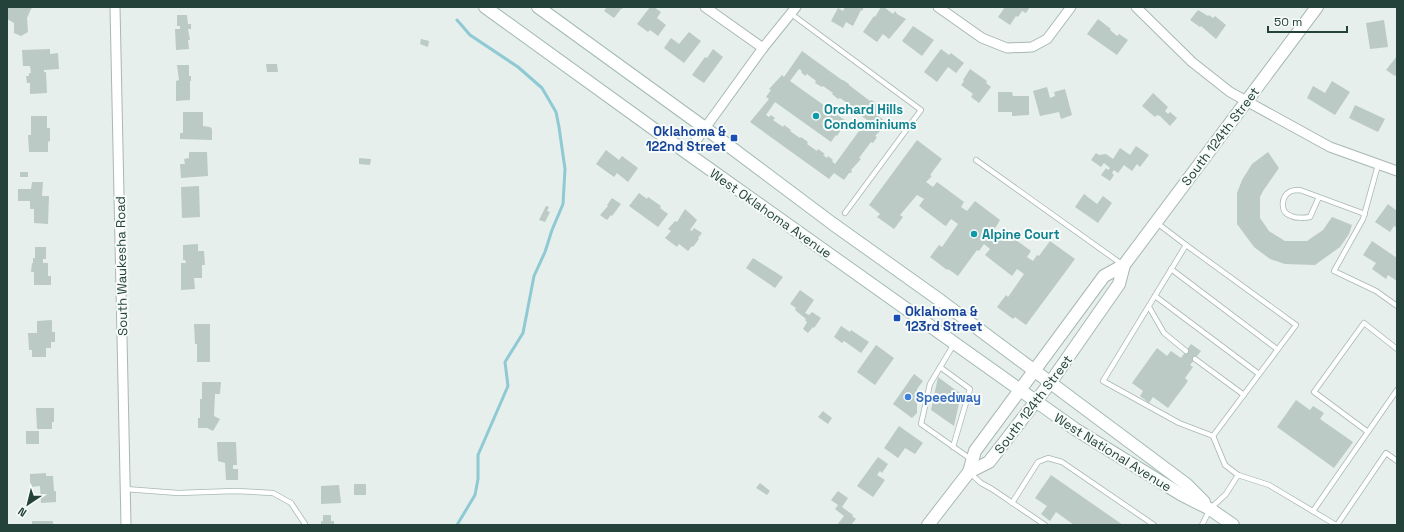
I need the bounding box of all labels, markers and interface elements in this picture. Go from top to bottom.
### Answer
scale bar [1268,8,1347,34]
text: 50 m [1274,14,1302,30]
street label: South 124th Street [1178,84,1263,189]
place label: Orchard Hills Condominiums [824,101,917,133]
marker: Orchard Hills Condominiums [811,111,821,121]
place label: Oklahoma & 122nd Street [646,123,726,155]
marker: Oklahoma & 122nd Street [729,133,739,143]
street label: West Oklahoma Avenue [706,165,835,262]
street label: South Waukesha Road [112,196,131,336]
place label: Alpine Court [982,226,1060,243]
marker: Alpine Court [969,229,979,239]
place label: Oklahoma & 123rd Street [905,303,983,335]
marker: Oklahoma & 123rd Street [892,313,902,323]
street label: South 124th Street [991,352,1076,457]
place label: Speedway [916,389,981,406]
marker: Speedway [903,392,913,402]
street label: West National Avenue [1051,409,1175,496]
north arrow [8,484,48,524]
text: N [15,504,29,520]

